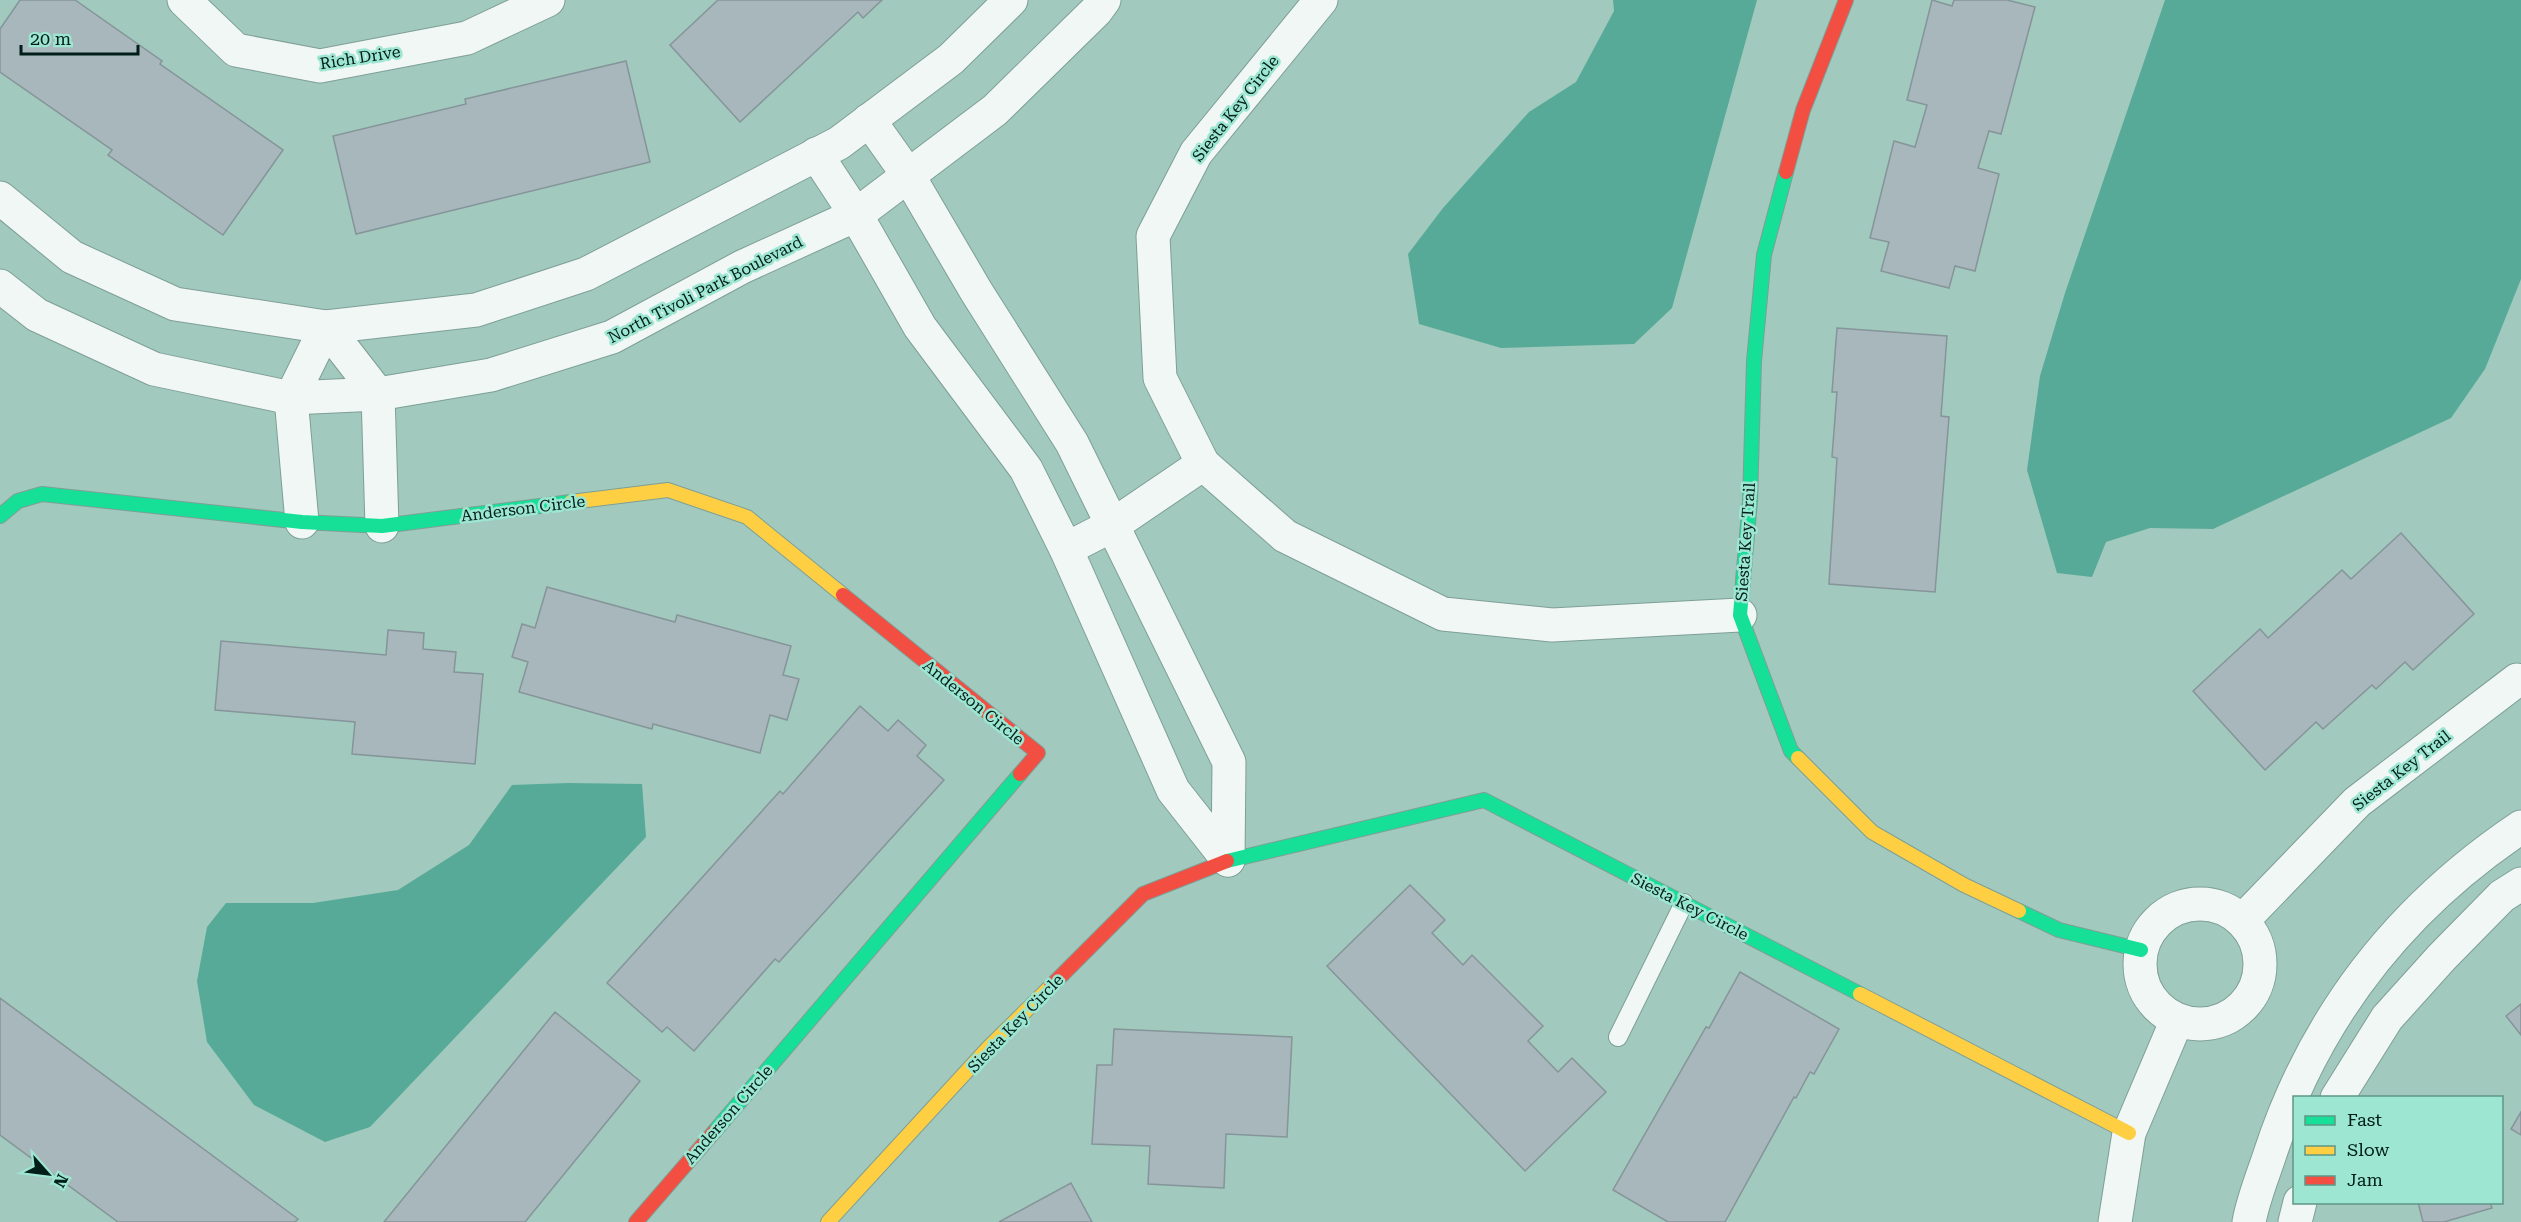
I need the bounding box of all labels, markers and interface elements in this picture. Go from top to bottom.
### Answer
scale bar [21,18,138,56]
text: 20 m [30,28,71,49]
street label: Rich Drive [318,42,402,73]
street label: Siesta Key Circle [1188,51,1283,165]
street label: North Tivoli Park Boulevard [605,232,806,347]
street label: Siesta Key Trail [1732,482,1759,602]
street label: Anderson Circle [460,491,586,526]
street label: Anderson Circle [919,656,1028,749]
street label: Siesta Key Trail [2348,726,2454,815]
street label: Siesta Key Circle [1628,869,1752,944]
street label: Siesta Key Circle [964,970,1067,1076]
street label: Anderson Circle [680,1061,777,1168]
legend [2293,1096,2503,1204]
text: Fast [2347,1109,2382,1130]
text: Slow [2347,1139,2389,1160]
north arrow [18,1144,78,1204]
text: Jam [2347,1169,2383,1190]
text: N [50,1171,72,1191]

